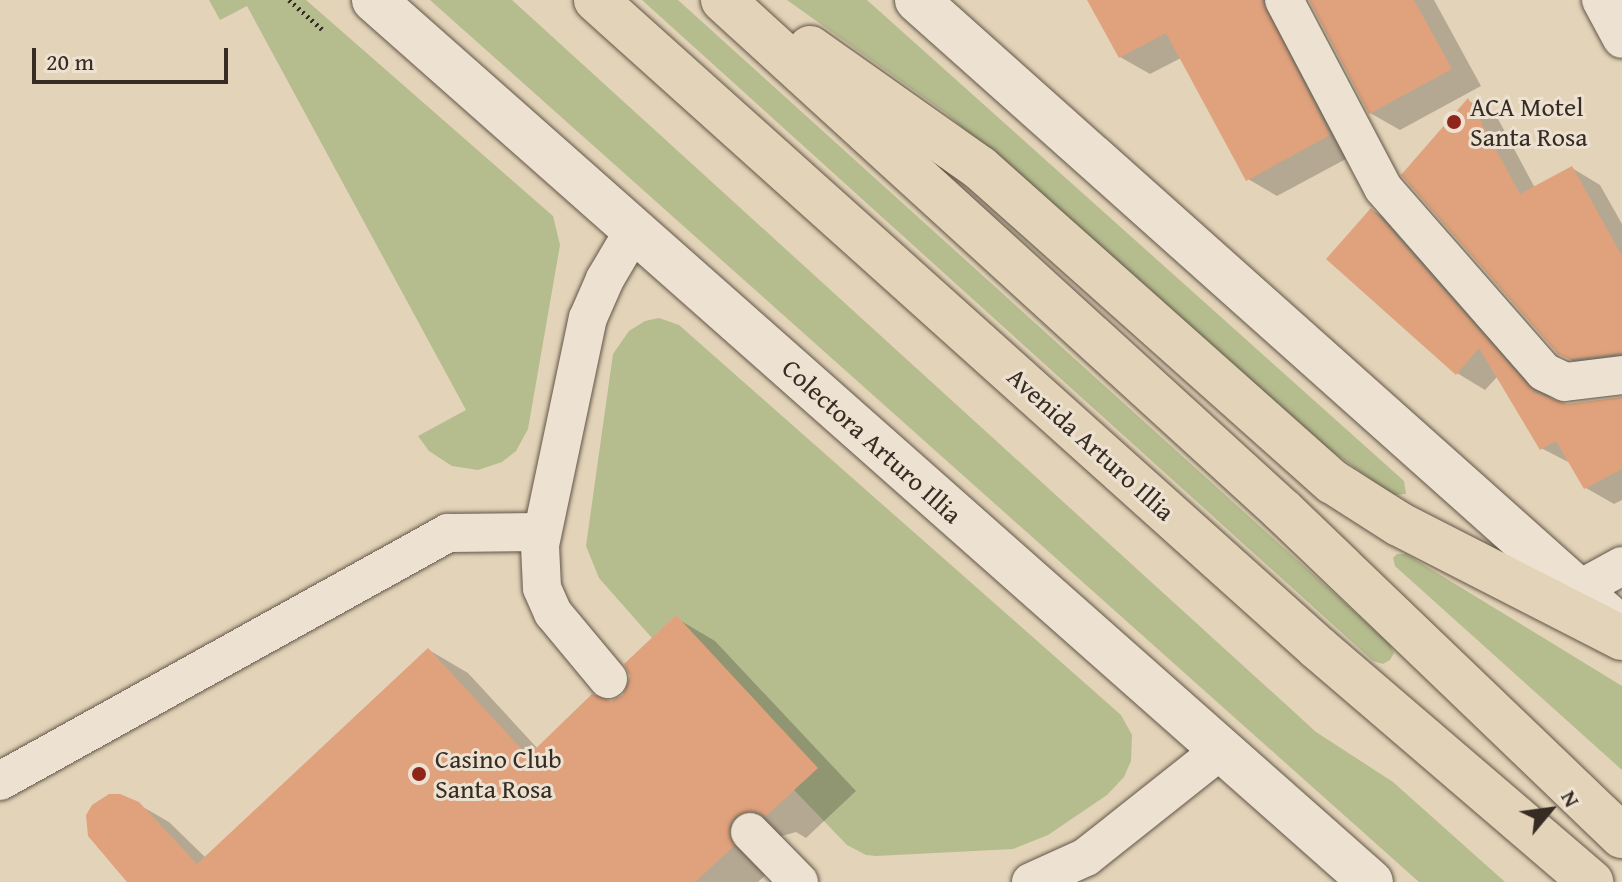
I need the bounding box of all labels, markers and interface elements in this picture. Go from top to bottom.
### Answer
scale bar [36,32,232,82]
text: 20 m [46,44,94,79]
place label: ACA Motel Santa Rosa [1470,91,1588,152]
marker: ACA Motel Santa Rosa [1445,113,1463,131]
street label: Colectora Arturo Illia [776,352,968,530]
street label: Avenida Arturo Illia [1001,361,1181,527]
place label: Casino Club Santa Rosa [435,743,562,804]
marker: Casino Club Santa Rosa [410,765,428,783]
north arrow [1510,770,1590,850]
text: N [1553,784,1589,813]

